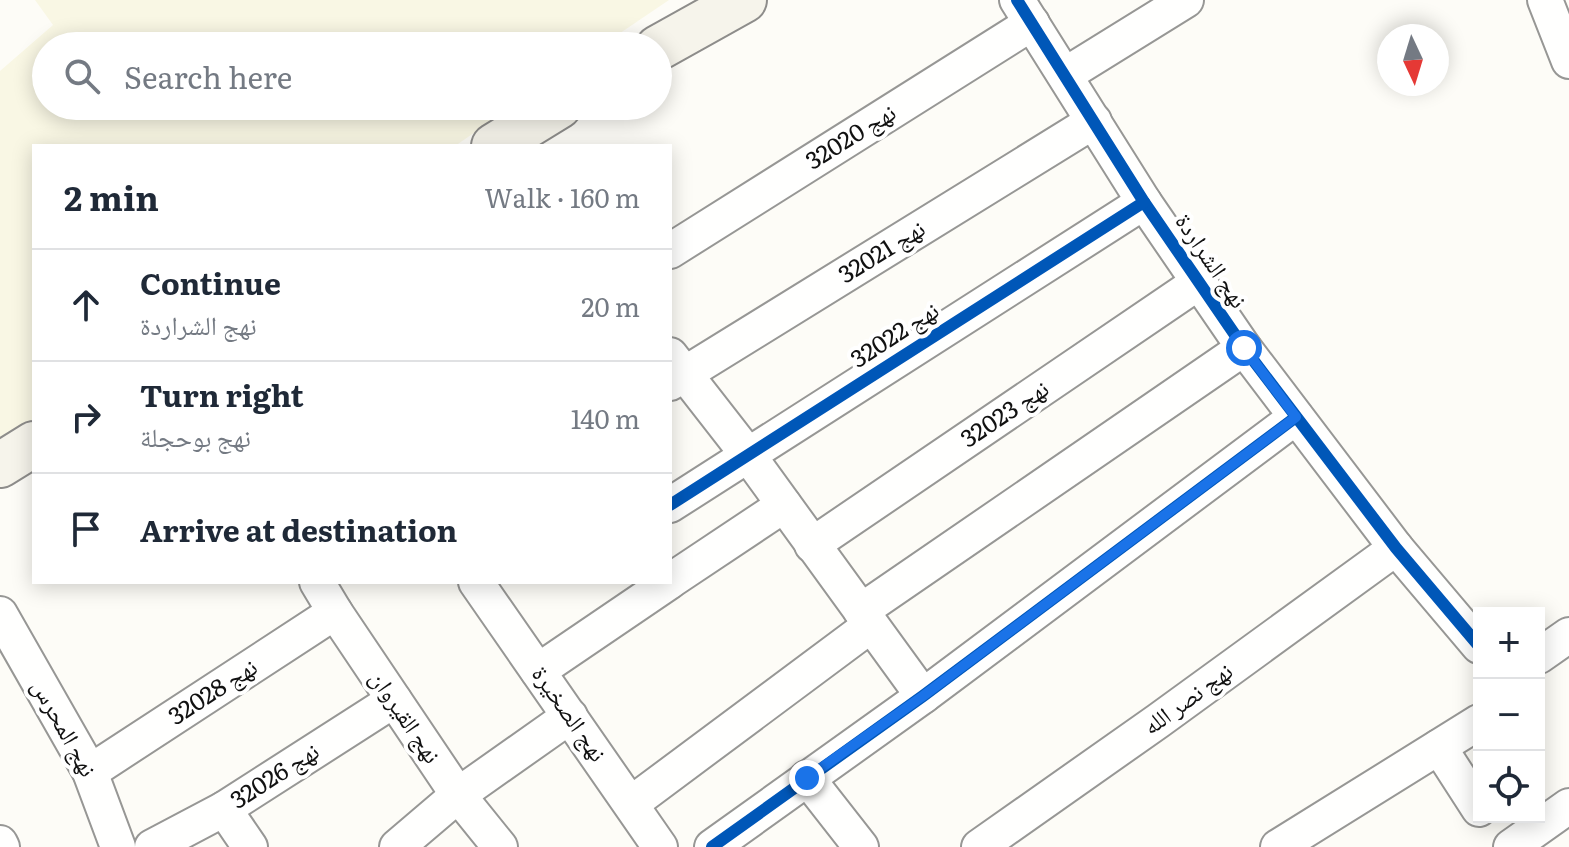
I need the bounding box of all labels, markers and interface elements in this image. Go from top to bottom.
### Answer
north arrow [1377,24,1449,96]
search box [32,32,672,120]
icon: search [60,54,104,98]
text: Search here [124,54,292,98]
street label: نهج 32020 [798,93,902,176]
text: 2 min [64,171,159,221]
text: Walk · 160 m [484,177,640,216]
street label: نهج الشراردة [1168,205,1258,314]
street label: نهج 32021 [830,209,931,290]
text: Continue [140,260,281,304]
icon: ahead [64,283,108,327]
text: 20 m [581,286,640,325]
street label: نهج 32022 [843,291,945,375]
text: نهج الشراردة [140,304,257,343]
route start [1226,330,1262,366]
street label: نهج 32023 [952,370,1055,454]
text: Turn right [140,372,304,416]
icon: right [64,395,108,439]
text: 140 m [571,398,640,437]
text: نهج بوحجلة [140,416,251,455]
icon: arrive [64,507,108,551]
text: Arrive at destination [140,507,457,551]
map controls [1473,607,1545,823]
button: + [1473,607,1545,679]
street label: نهج 32028 [160,648,263,732]
street label: نهج نصر الله [1134,652,1239,742]
street label: نهج الصخيرة [525,657,617,768]
street label: نهج القيروان [363,662,451,769]
street label: نهج المحرس [25,671,107,782]
button: − [1473,679,1545,751]
street label: نهج 32026 [222,732,325,816]
button: locate [1473,751,1545,823]
route end [789,760,825,796]

